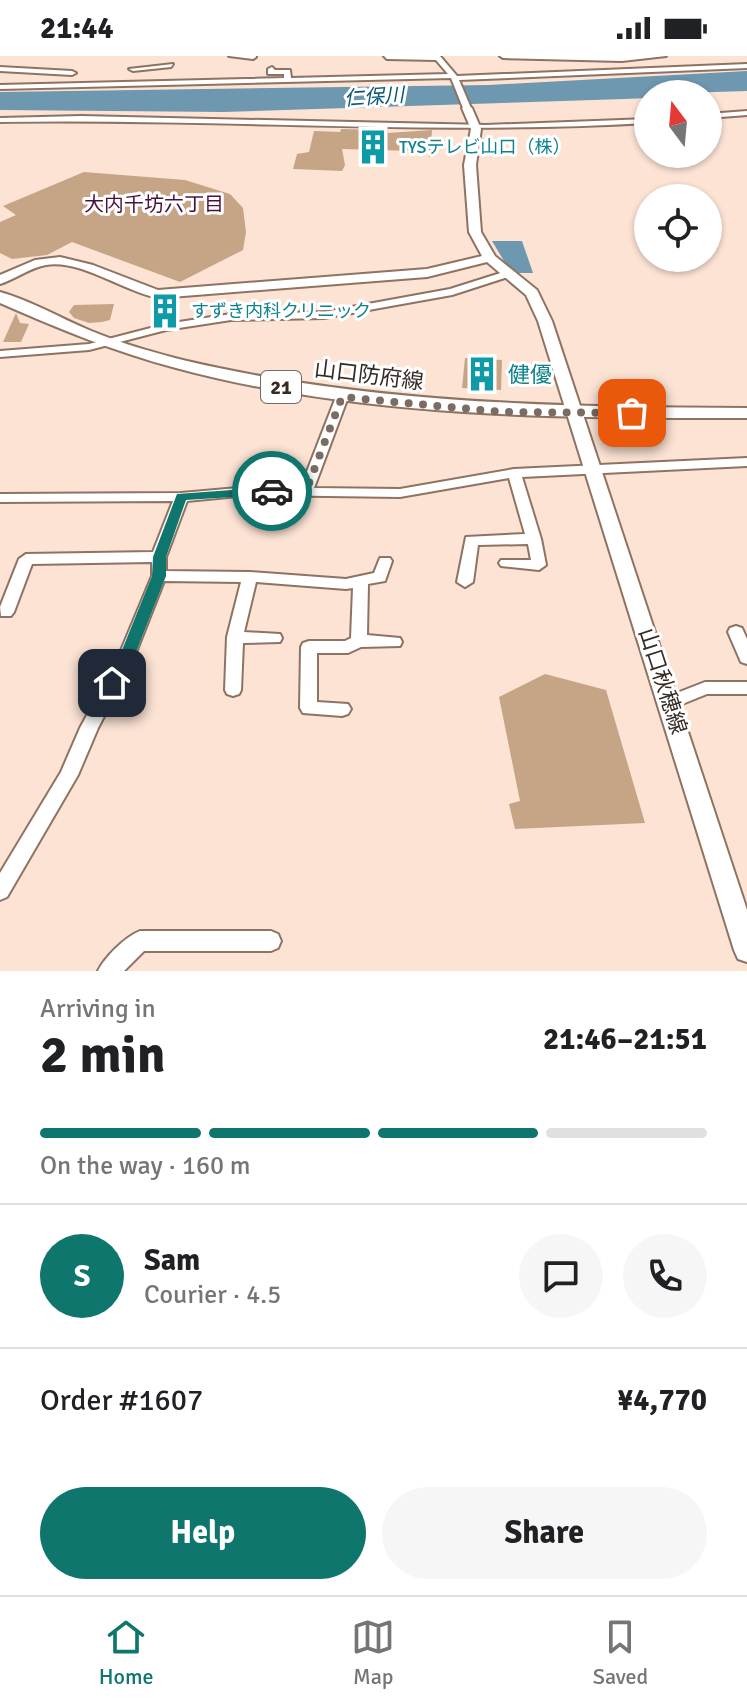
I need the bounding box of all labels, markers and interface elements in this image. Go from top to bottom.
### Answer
text: 21:44 [40,10,114,47]
north arrow [634,80,722,168]
map controls [634,80,722,272]
water label: 仁保川 [343,82,407,112]
building icon: TYSテレビ山口（株） [354,128,392,166]
place label: TYSテレビ山口（株） [399,136,571,158]
button: locate [634,184,722,272]
district label: 大内千坊六丁目 [84,192,224,217]
building icon: すずき内科クリニック [146,292,184,330]
place label: すずき内科クリニック [191,300,371,322]
street label: 山口防府線 [313,355,425,395]
building icon: 健優 [463,355,501,393]
place label: 健優 [508,361,552,388]
road number: 21 [261,371,301,403]
pin [598,379,666,447]
icon: bag [610,391,654,435]
courier [232,451,312,531]
icon: car [250,469,294,513]
street label: 山口秋穂線 [633,625,693,737]
pin [78,649,146,717]
icon: home [90,661,134,705]
text: Arriving in [40,993,156,1025]
text: 21:46–21:51 [543,1021,707,1058]
text: 2 min [40,1023,166,1087]
text: On the way · 160 m [40,1150,250,1182]
button: chat [519,1234,603,1318]
button: phone [623,1234,707,1318]
text: Sam [144,1242,200,1279]
text: S [74,1258,90,1295]
text: Courier · 4.5 [144,1279,281,1311]
text: Order #1607 [40,1382,203,1419]
text: ¥4,770 [617,1382,707,1419]
button: Help [40,1487,366,1579]
button: Share [382,1487,707,1579]
tab: Home [99,1615,154,1690]
tab: Map [351,1615,395,1690]
tab: Saved [593,1615,648,1690]

